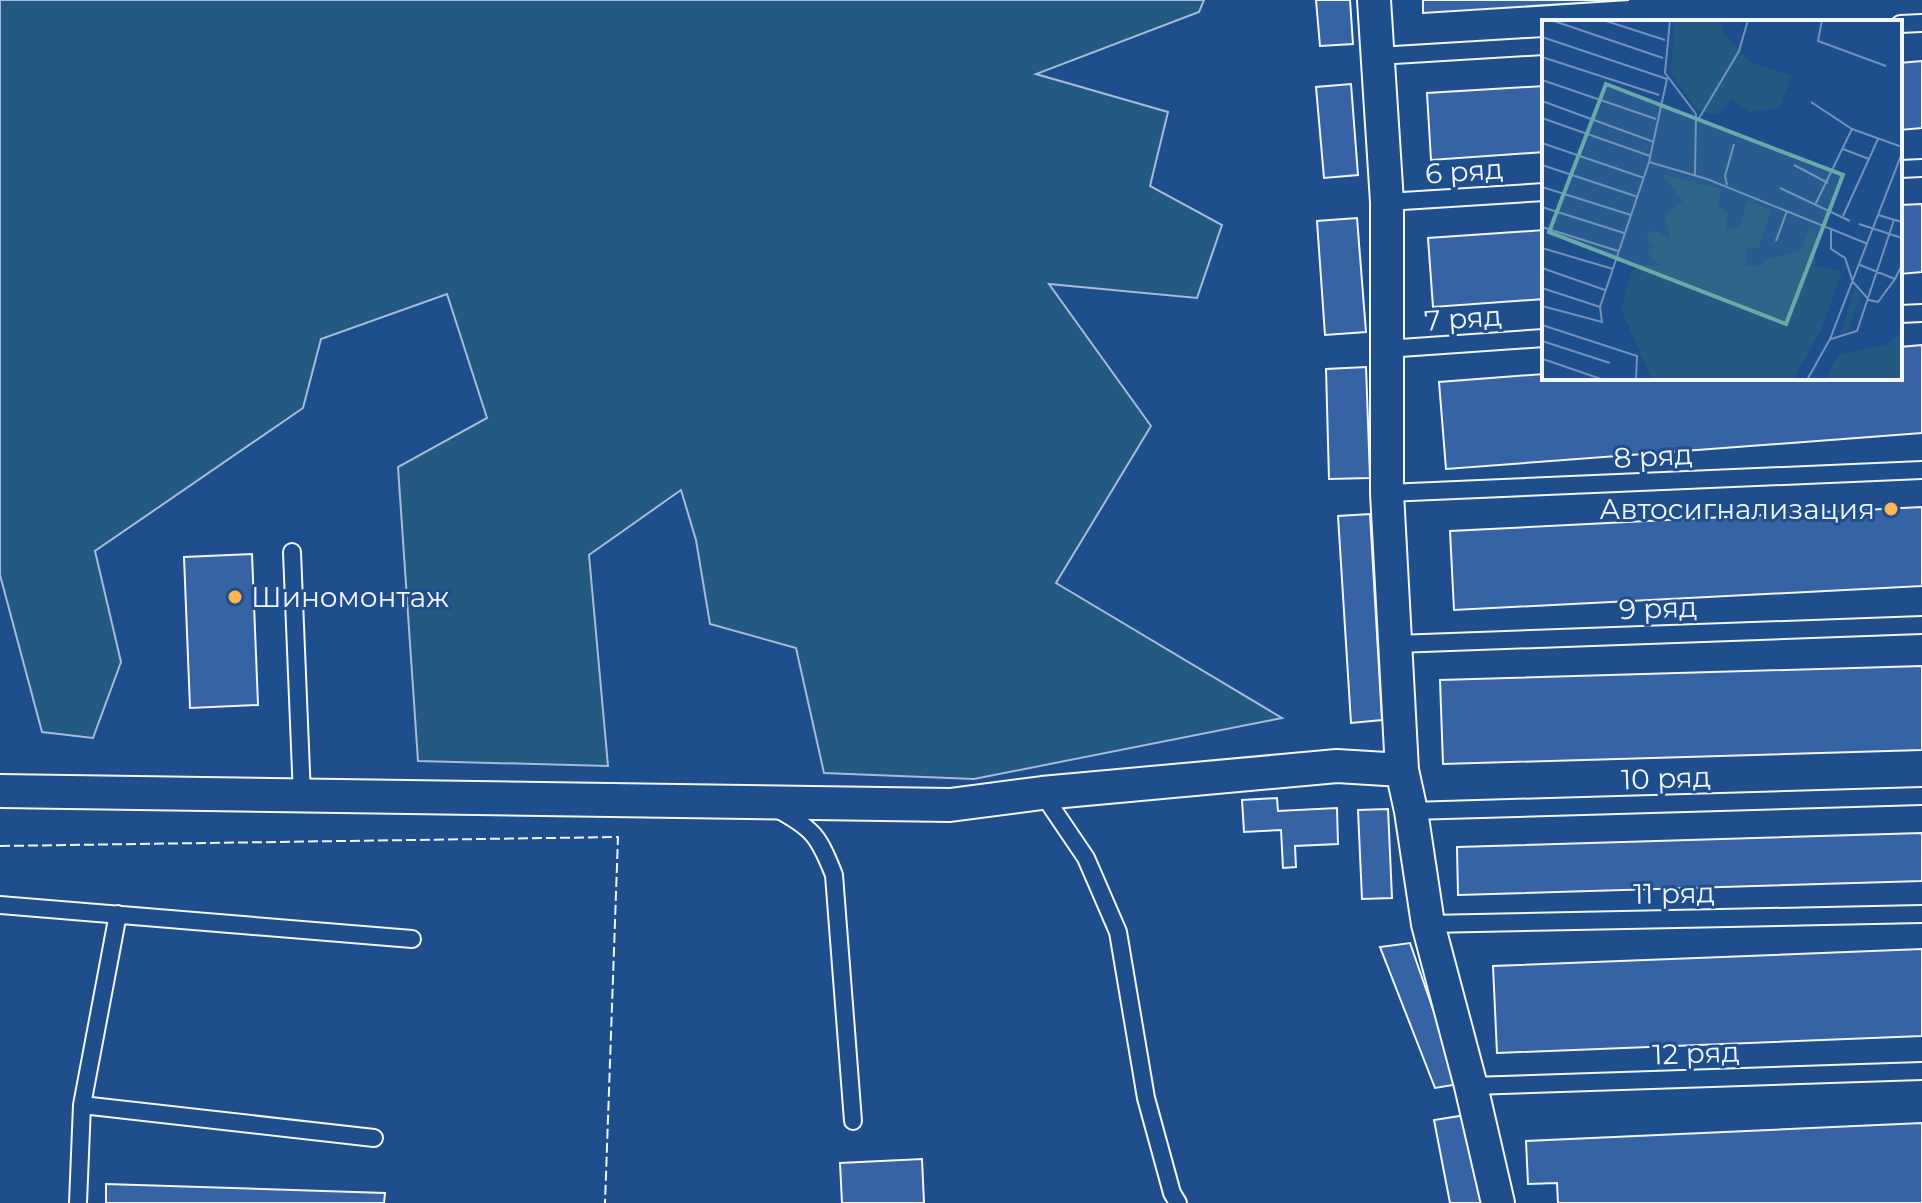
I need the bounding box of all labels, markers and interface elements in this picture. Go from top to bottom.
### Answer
inset map [1542,20,1902,380]
street label: 6 ряд [1424,151,1504,191]
street label: 7 ряд [1423,298,1503,338]
street label: 8 ряд [1613,437,1693,475]
place label: Автосигнализация [1600,492,1875,526]
marker: Автосигнализация [1882,500,1900,518]
place label: Шиномонтаж [251,580,449,614]
marker: Шиномонтаж [226,588,244,606]
street label: 9 ряд [1618,590,1698,626]
street label: 10 ряд [1620,759,1712,797]
street label: 11 ряд [1633,875,1715,911]
street label: 12 ряд [1652,1034,1740,1072]

